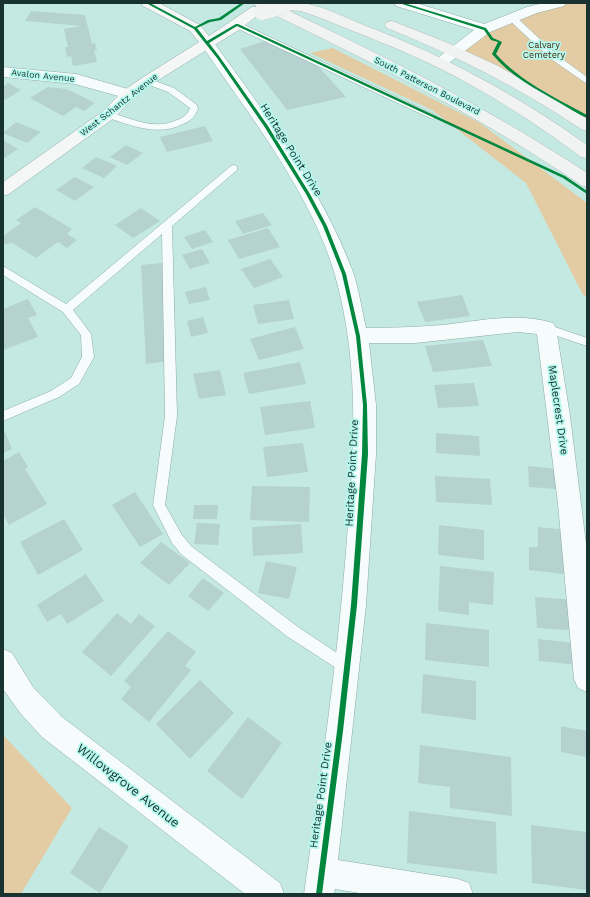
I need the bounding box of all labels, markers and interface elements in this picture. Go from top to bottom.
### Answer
park label: Calvary Cemetery [523,40,565,61]
street label: South Patterson Boulevard [372,55,482,117]
street label: Avalon Avenue [11,67,75,85]
street label: West Schantz Avenue [78,71,160,139]
street label: Heritage Point Drive [257,101,325,199]
street label: Maplecrest Drive [545,364,571,456]
street label: Heritage Point Drive [343,419,361,527]
street label: Willowgrove Avenue [73,741,183,831]
street label: Heritage Point Drive [307,741,335,849]

